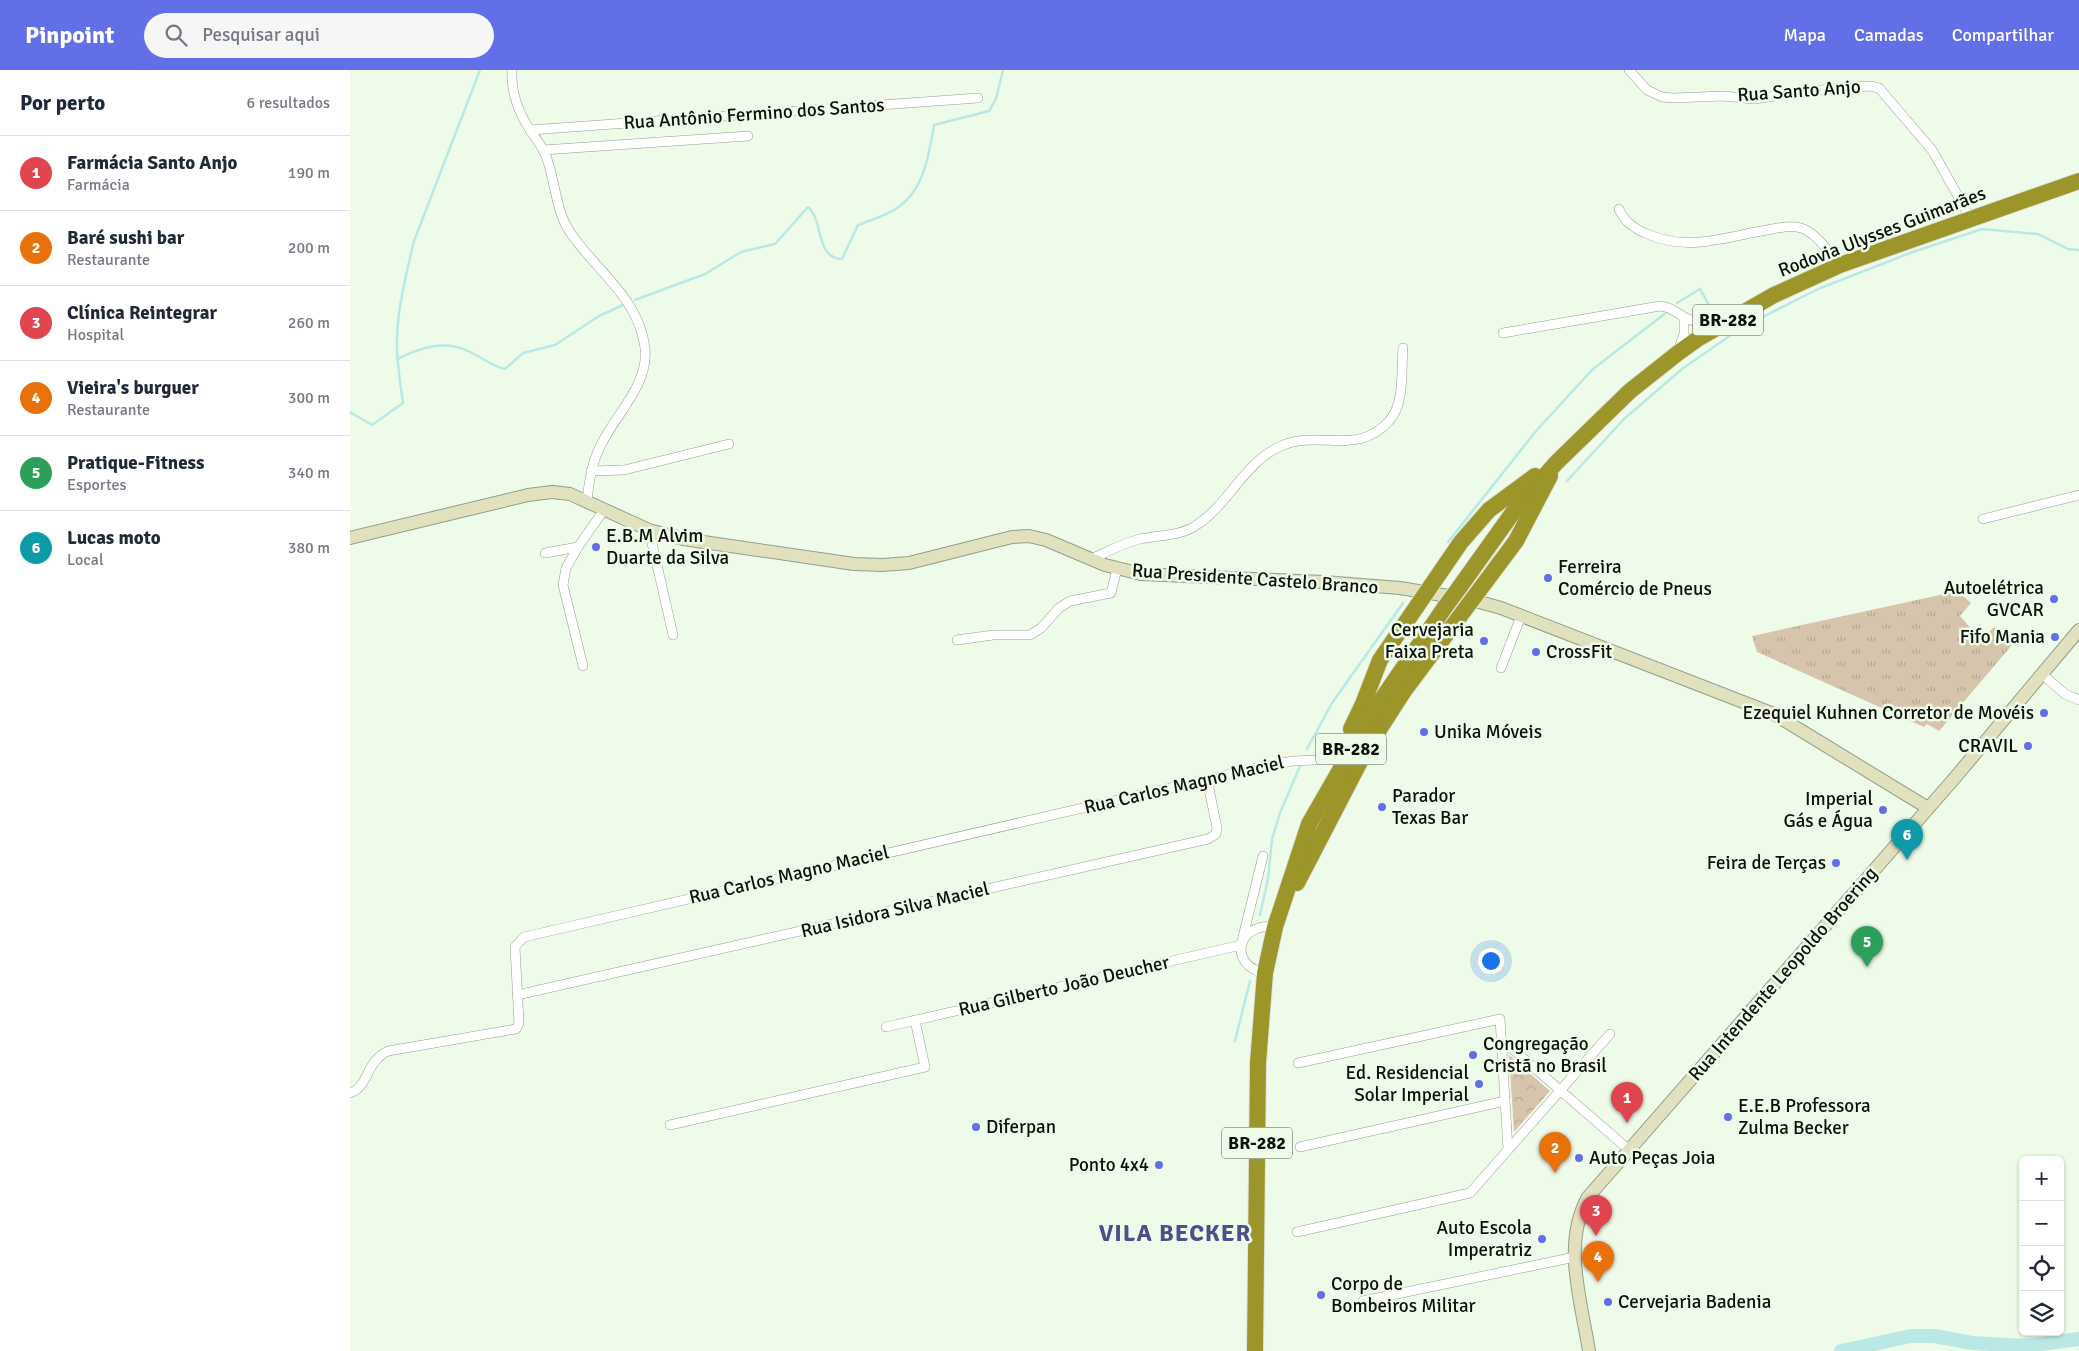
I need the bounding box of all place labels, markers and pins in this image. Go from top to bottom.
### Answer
place label: E.B.M Alvim Duarte da Silva [606,524,729,570]
marker: E.B.M Alvim Duarte da Silva [590,541,602,553]
place label: Ferreira Comércio de Pneus [1558,555,1712,601]
marker: Ferreira Comércio de Pneus [1542,572,1554,584]
place label: Autoelétrica GVCAR [1944,576,2044,622]
marker: Autoelétrica GVCAR [2048,593,2060,605]
place label: Cervejaria Faixa Preta [1385,618,1474,664]
place label: Fifo Mania [1960,625,2045,649]
marker: Fifo Mania [2049,631,2061,643]
marker: Cervejaria Faixa Preta [1478,635,1490,647]
place label: CrossFit [1546,640,1613,664]
marker: CrossFit [1530,646,1542,658]
place label: Ezequiel Kuhnen Corretor de Movéis [1743,701,2034,725]
marker: Ezequiel Kuhnen Corretor de Movéis [2038,707,2050,719]
place label: Unika Móveis [1434,720,1542,744]
marker: Unika Móveis [1418,726,1430,738]
place label: CRAVIL [1958,734,2018,758]
marker: CRAVIL [2022,740,2034,752]
place label: Parador Texas Bar [1392,784,1468,830]
place label: Imperial Gás e Água [1783,787,1873,833]
marker: Parador Texas Bar [1376,801,1388,813]
marker: Imperial Gás e Água [1877,804,1889,816]
pin: 6 [1891,819,1923,860]
place label: Feira de Terças [1707,851,1826,875]
marker: Feira de Terças [1830,857,1842,869]
pin: 5 [1851,926,1883,967]
place label: Congregação Cristã no Brasil [1483,1032,1607,1078]
marker: Congregação Cristã no Brasil [1467,1049,1479,1061]
place label: Ed. Residencial Solar Imperial [1346,1061,1469,1107]
marker: Ed. Residencial Solar Imperial [1473,1078,1485,1090]
pin: 1 [1611,1082,1643,1123]
place label: E.E.B Professora Zulma Becker [1738,1094,1871,1140]
marker: E.E.B Professora Zulma Becker [1722,1111,1734,1123]
place label: Diferpan [986,1115,1056,1139]
marker: Diferpan [970,1121,982,1133]
pin: 2 [1539,1132,1571,1173]
place label: Auto Peças Joia [1589,1146,1715,1170]
marker: Auto Peças Joia [1573,1152,1585,1164]
place label: Ponto 4x4 [1069,1153,1149,1177]
marker: Ponto 4x4 [1153,1159,1165,1171]
pin: 3 [1580,1195,1612,1236]
place label: Auto Escola Imperatriz [1437,1216,1532,1262]
marker: Auto Escola Imperatriz [1536,1233,1548,1245]
pin: 4 [1582,1241,1614,1282]
place label: Corpo de Bombeiros Militar [1331,1272,1476,1318]
marker: Corpo de Bombeiros Militar [1315,1289,1327,1301]
place label: Cervejaria Badenia [1618,1290,1771,1314]
marker: Cervejaria Badenia [1602,1296,1614,1308]

